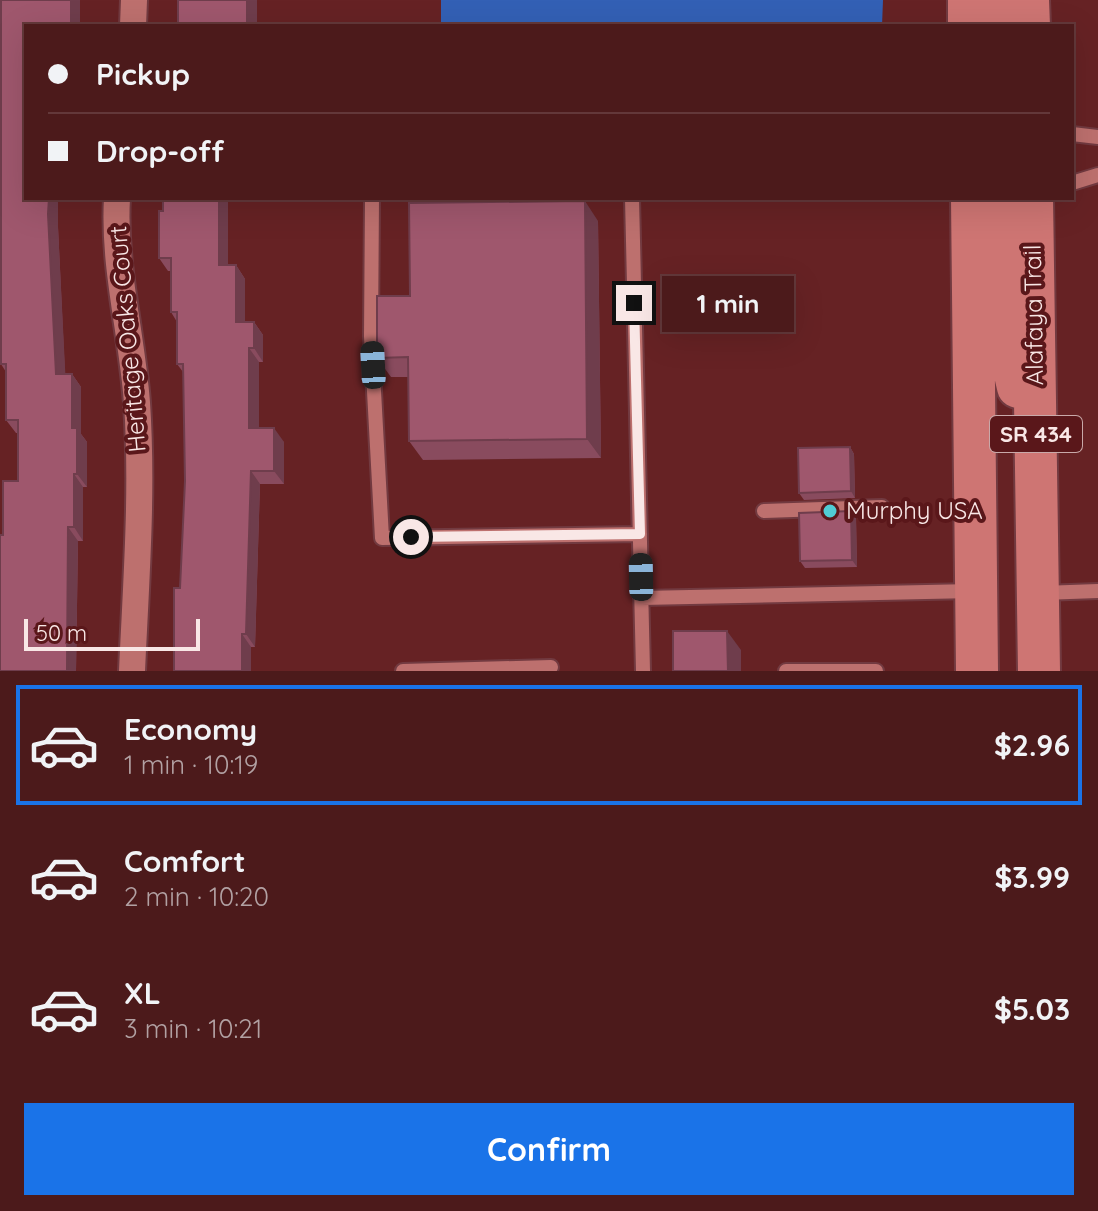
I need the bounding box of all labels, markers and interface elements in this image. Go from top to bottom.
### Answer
text: Pickup [96,55,190,93]
text: Drop-off [96,132,224,170]
street label: Heritage Oaks Court [102,225,152,454]
street label: Alafaya Trail [1017,244,1049,386]
callout: 1 min [662,275,794,331]
route end [616,285,652,321]
text: 1 min [697,287,760,320]
car [360,340,386,390]
road number: SR 434 [990,416,1082,452]
place label: Murphy USA [846,495,983,525]
marker: Murphy USA [821,502,839,520]
route start [393,519,429,555]
car [629,553,653,601]
scale bar [24,615,200,651]
text: 50 m [36,619,87,647]
icon: car [28,709,100,781]
text: Economy [124,710,257,748]
text: $2.96 [994,726,1070,764]
text: 1 min · 10:19 [124,748,258,781]
icon: car [28,841,100,913]
text: Comfort [124,842,245,880]
text: $3.99 [994,858,1070,896]
text: 2 min · 10:20 [124,880,269,913]
icon: car [28,973,100,1045]
text: XL [124,974,161,1012]
text: $5.03 [994,990,1070,1028]
text: 3 min · 10:21 [124,1012,262,1045]
button: Confirm [24,1103,1074,1195]

